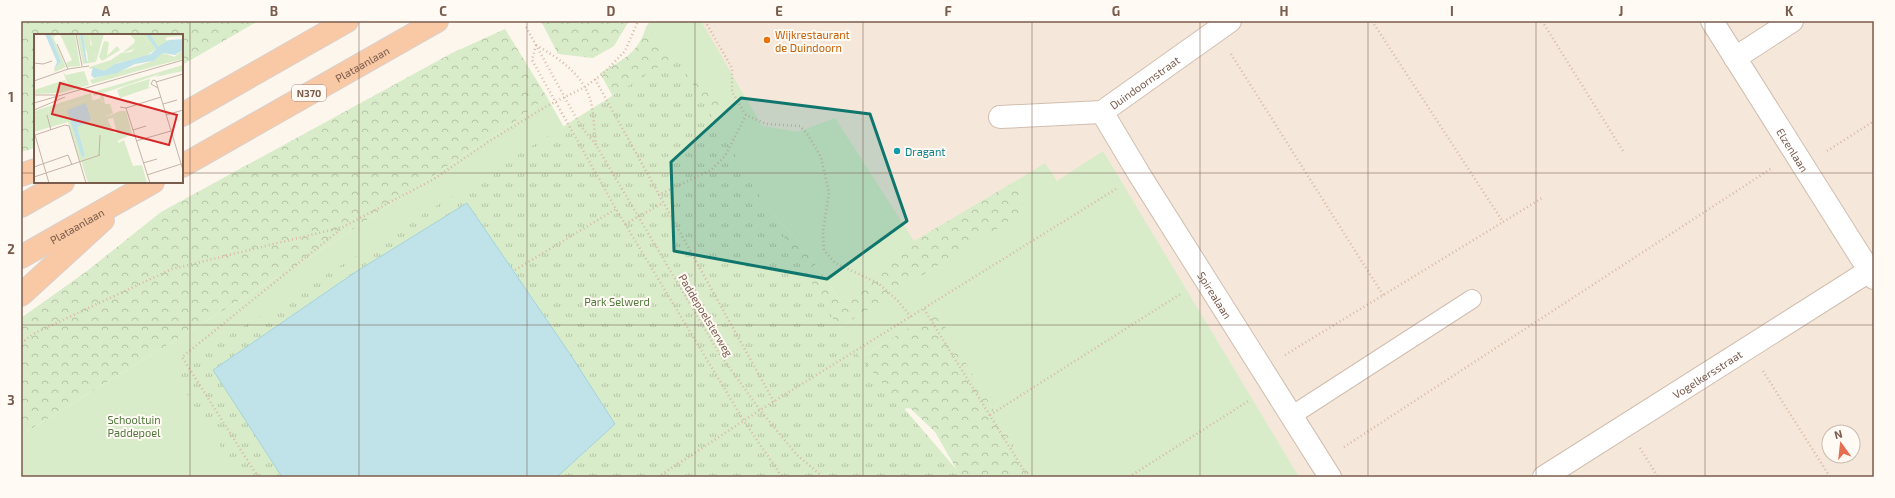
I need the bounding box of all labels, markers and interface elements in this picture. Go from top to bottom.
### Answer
text: A [102,3,111,19]
text: B [270,3,278,19]
text: C [439,3,447,19]
text: D [607,3,616,19]
text: E [775,3,783,19]
text: F [944,3,952,19]
text: G [1112,3,1120,19]
text: H [1280,3,1289,19]
text: I [1450,3,1454,19]
text: J [1619,3,1623,19]
text: K [1785,3,1794,19]
place label: Wijkrestaurant de Duindoorn [775,28,850,54]
inset map [34,34,183,183]
marker: Wijkrestaurant de Duindoorn [762,35,772,45]
street label: Plataanlaan [333,43,391,84]
street label: Duindoornstraat [1107,53,1182,111]
road number: N370 [292,85,326,101]
text: 1 [8,89,14,105]
street label: Elzenlaan [1774,125,1812,174]
place label: Dragant [905,145,945,158]
marker: Dragant [892,146,902,156]
street label: Plataanlaan [47,205,106,246]
text: 2 [7,241,15,257]
street label: Spirealaan [1195,269,1235,321]
street label: Paddepoelsterweg [676,271,736,359]
park label: Park Selwerd [584,295,650,308]
street label: Vogelkersstraat [1670,347,1744,401]
text: 3 [7,392,15,408]
park label: Schooltuin Paddepoel [107,413,161,439]
north arrow [1821,424,1861,464]
text: N [1833,427,1844,441]

